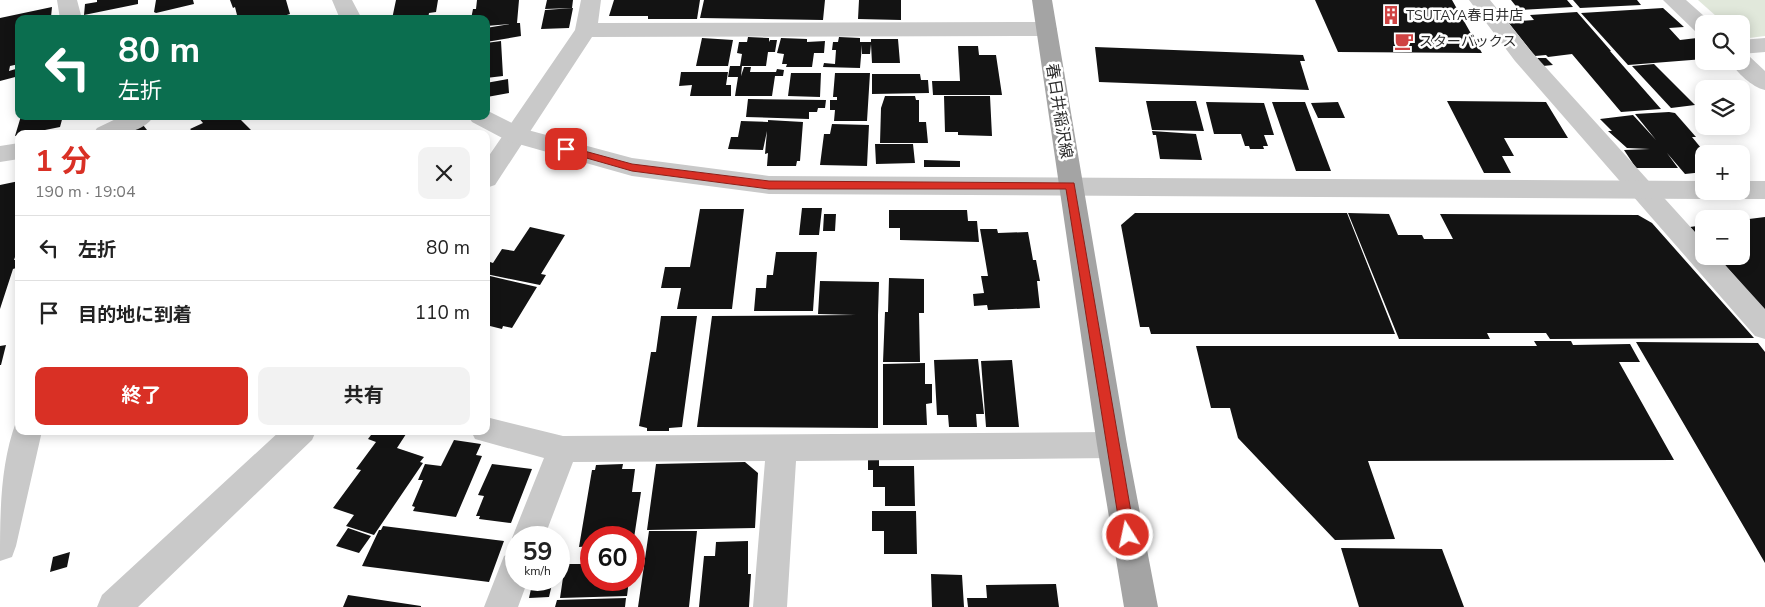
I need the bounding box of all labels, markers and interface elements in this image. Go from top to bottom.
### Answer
building icon: TSUTAYA春日井店 [1380,4,1402,26]
place label: TSUTAYA春日井店 [1406,6,1523,25]
map controls [1695,15,1750,265]
button: search [1695,15,1750,70]
text: 80 m [118,27,200,74]
cafe icon: スターバックス [1393,30,1415,52]
place label: スターバックス [1419,32,1516,51]
icon: left [35,35,100,100]
street label: 春日井稲沢線 [1041,62,1077,160]
text: 左折 [118,76,162,106]
button: layers [1695,80,1750,135]
pin [545,128,587,170]
icon: arrive [552,135,580,163]
text: 1 分 [35,141,91,182]
button: + [1695,145,1750,200]
button: close [418,147,470,199]
text: 190 m · 19:04 [35,181,136,203]
button: − [1695,210,1750,265]
icon: left [35,234,63,262]
text: 80 m [426,235,470,261]
text: 左折 [78,237,116,263]
icon: arrive [35,299,63,327]
text: 110 m [415,300,470,326]
text: 目的地に到着 [78,302,192,328]
button: 終了 [35,367,248,425]
button: 共有 [258,367,470,425]
position arrow [1101,508,1153,560]
speed limit sign: 60 [580,526,645,591]
text: 59 [522,535,553,569]
text: km/h [524,563,551,579]

